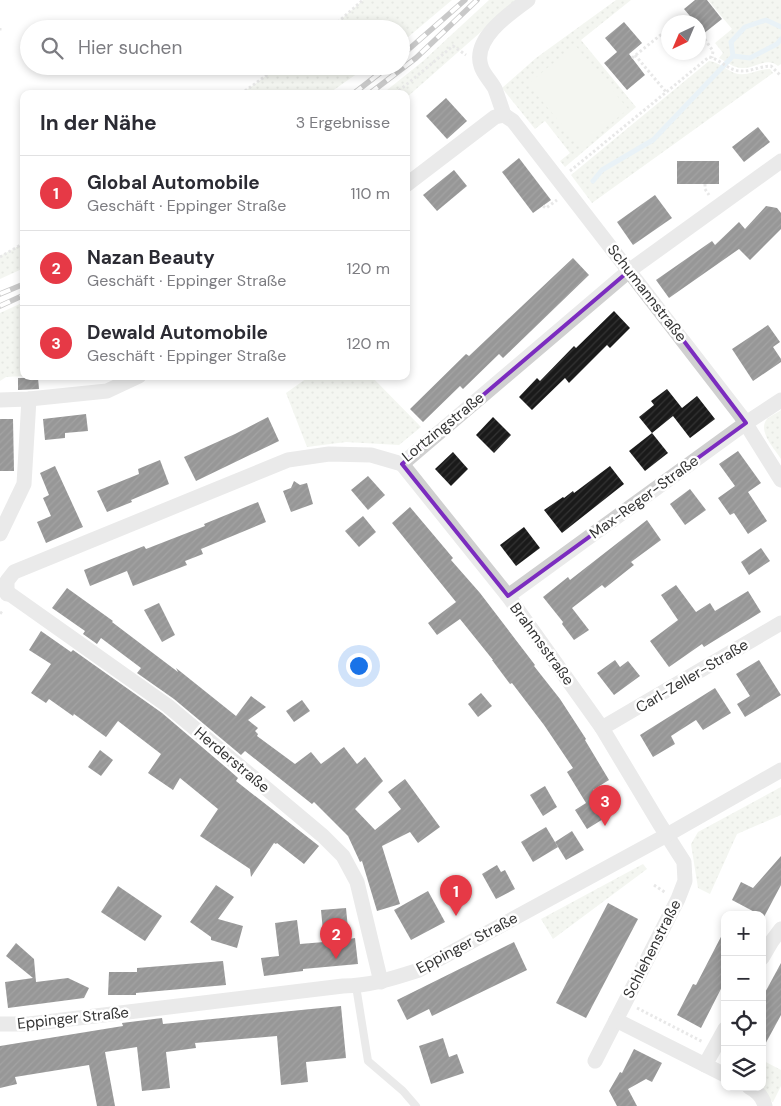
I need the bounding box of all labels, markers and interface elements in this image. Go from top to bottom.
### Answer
north arrow [661,15,706,60]
search box [20,20,410,75]
icon: search [38,34,66,62]
text: Hier suchen [78,35,182,60]
text: In der Nähe [40,109,157,137]
text: 3 Ergebnisse [296,112,390,133]
text: Global Automobile [87,170,260,195]
text: 1 [53,183,59,204]
text: 110 m [351,183,390,204]
text: Geschäft · Eppinger Straße [87,195,286,216]
street label: Schumannstraße [603,240,691,346]
text: Nazan Beauty [87,245,215,270]
text: 2 [51,258,61,279]
text: 120 m [346,258,390,279]
text: Geschäft · Eppinger Straße [87,270,286,291]
text: Dewald Automobile [87,320,268,345]
text: 3 [51,333,61,354]
text: 120 m [346,333,390,354]
text: Geschäft · Eppinger Straße [87,345,286,366]
street label: Lortzingstraße [398,388,488,466]
street label: Max-Reger-Straße [586,451,702,543]
street label: Brahmsstraße [505,599,579,689]
street label: Carl-Zeller-Straße [632,634,752,718]
your location [346,653,372,679]
street label: Herderstraße [190,723,274,797]
pin: 3 [589,785,621,826]
pin: 1 [440,875,472,916]
street label: Schlehenstraße [618,896,686,1002]
street label: Eppinger Straße [413,908,521,978]
map controls [721,911,766,1091]
button: + [721,911,766,956]
pin: 2 [320,918,352,959]
button: − [721,956,766,1001]
button: locate [721,1001,766,1046]
street label: Eppinger Straße [16,1002,130,1034]
button: layers [721,1046,766,1091]

